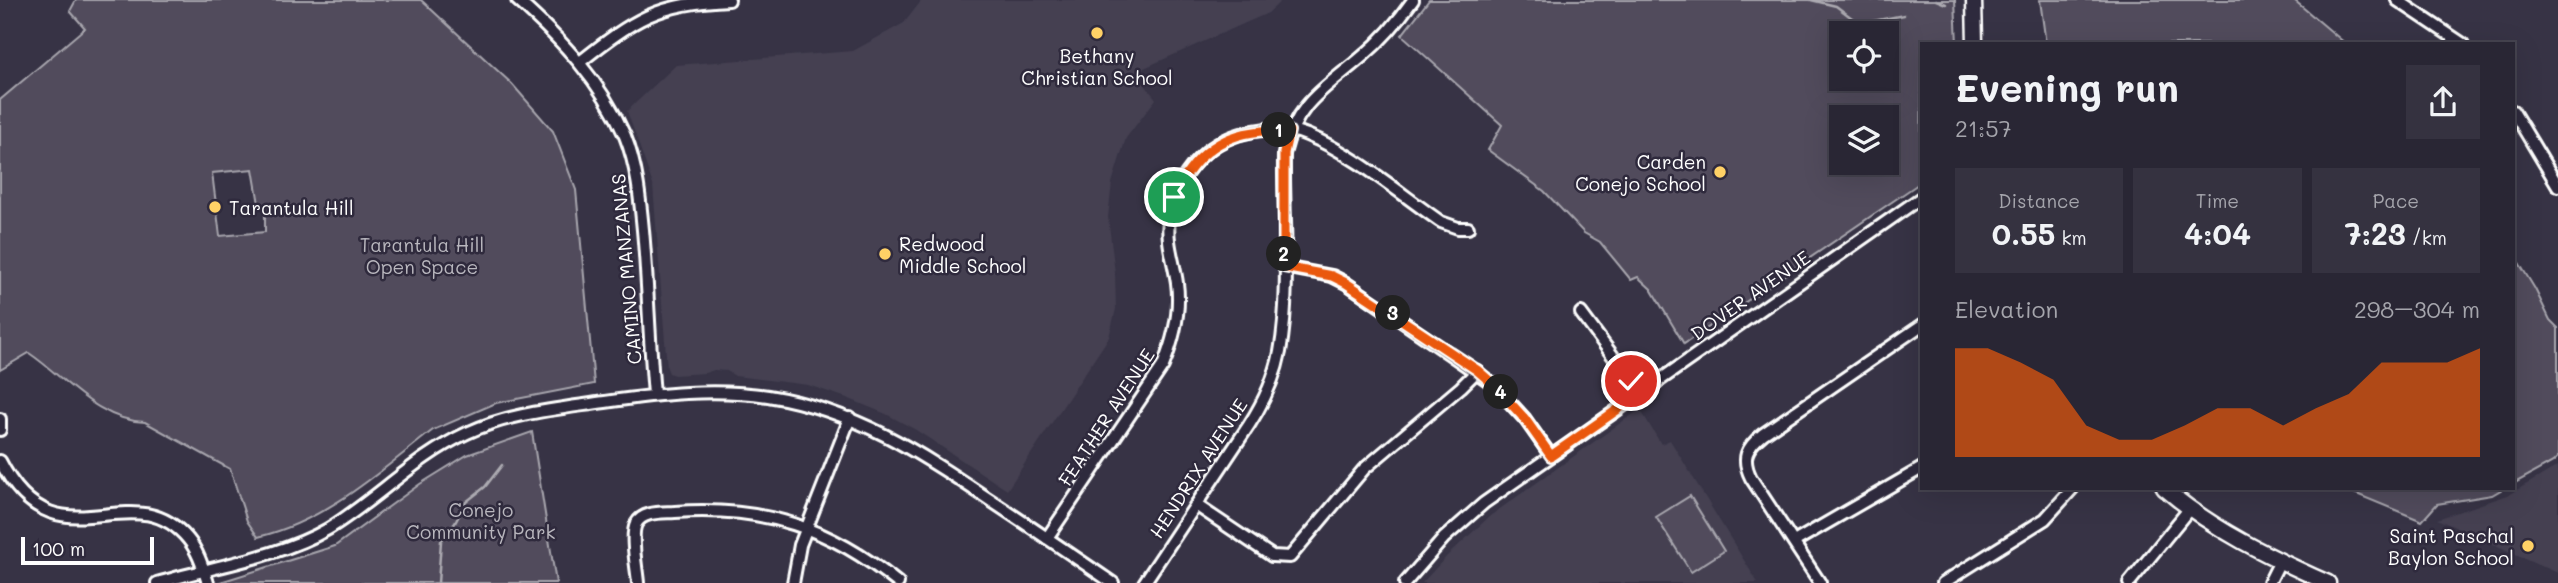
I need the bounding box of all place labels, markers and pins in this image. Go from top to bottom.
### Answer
marker: Bethany Christian School [1089,25,1105,41]
place label: Bethany Christian School [1021,43,1173,90]
pin: 1 [1262,113,1296,148]
place label: Carden Conejo School [1575,149,1706,196]
marker: Carden Conejo School [1712,164,1728,180]
pin [1144,167,1204,227]
place label: Tarantula Hill [229,195,354,220]
marker: Tarantula Hill [207,199,223,215]
place label: Redwood Middle School [899,231,1027,278]
pin: 2 [1266,236,1302,272]
marker: Redwood Middle School [877,246,893,262]
pin: 3 [1376,296,1410,330]
pin [1601,351,1661,411]
pin: 4 [1484,374,1518,410]
place label: Saint Paschal Baylon School [2388,523,2514,570]
marker: Saint Paschal Baylon School [2520,538,2536,554]

